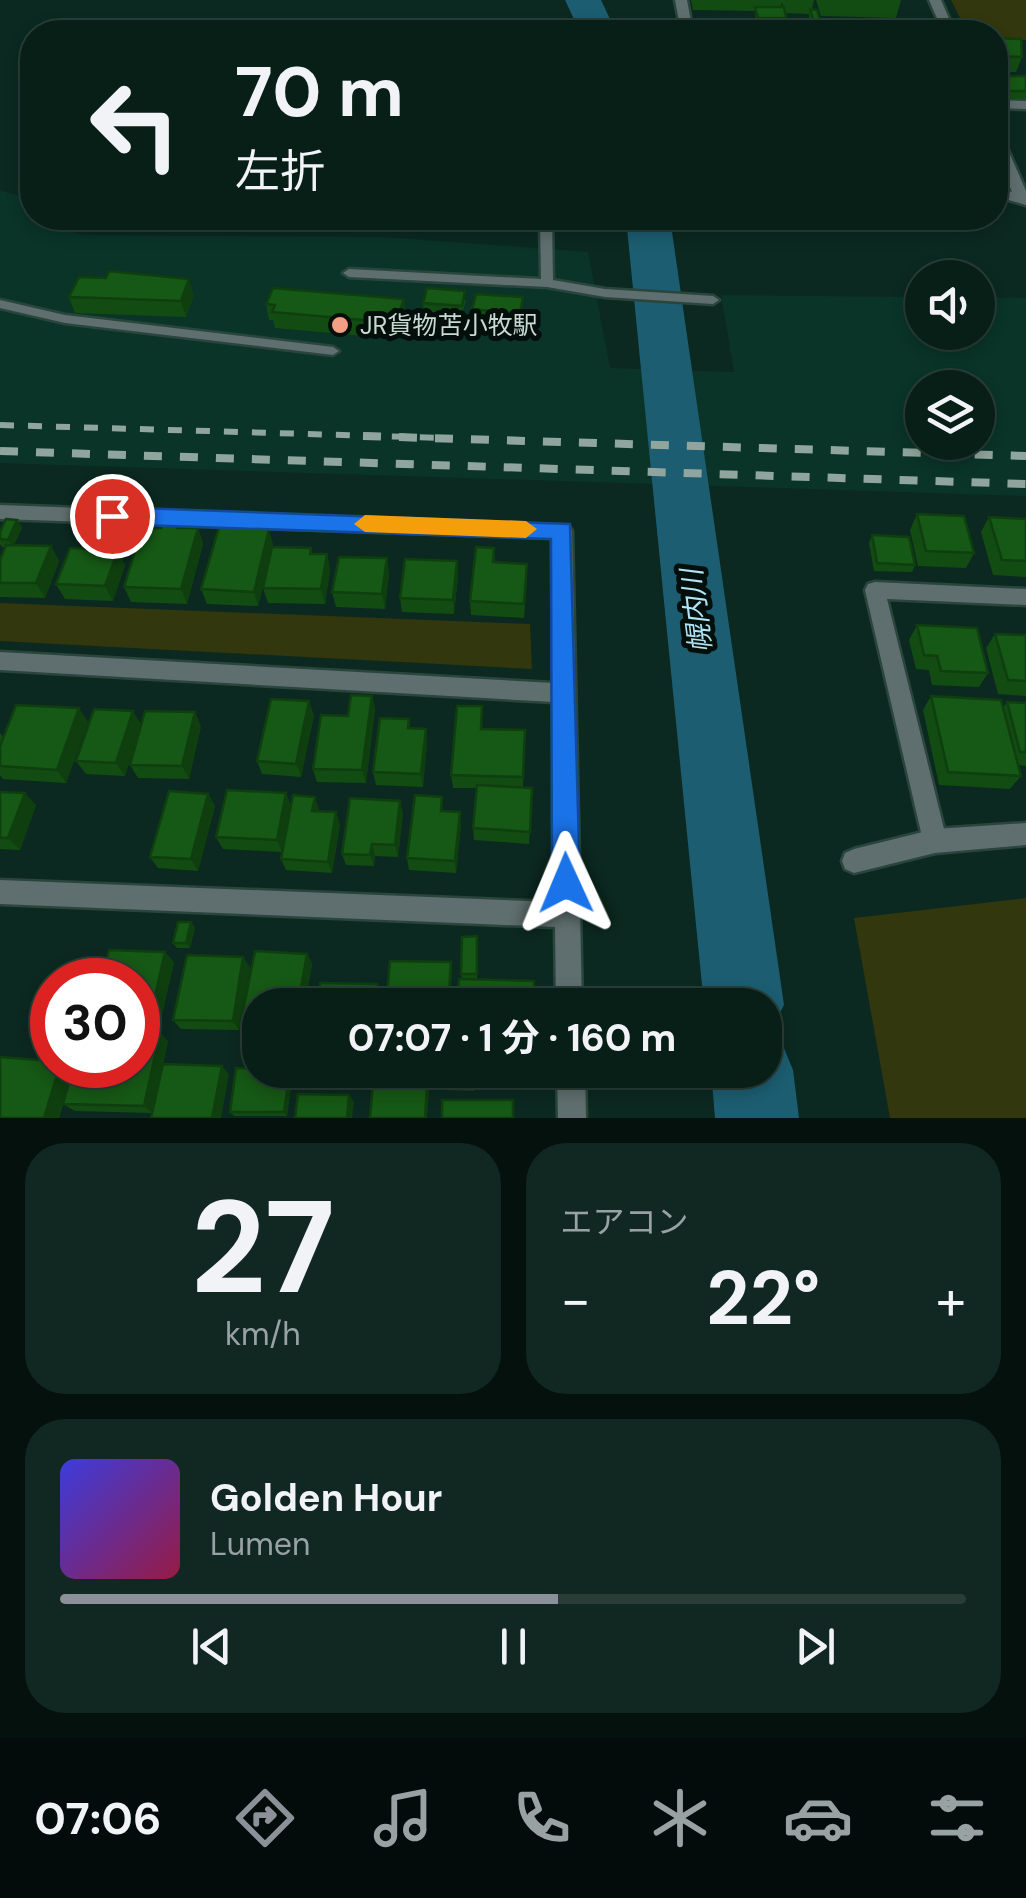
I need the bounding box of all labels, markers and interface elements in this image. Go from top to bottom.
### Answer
text: 70 m [235,47,404,138]
icon: left [70,60,200,190]
text: 左折 [235,142,325,201]
map controls [905,260,995,460]
button: sound [905,260,995,350]
place label: JR貨物苫小牧駅 [360,309,537,342]
marker: JR貨物苫小牧駅 [329,314,351,336]
button: layers [905,370,995,460]
pin [70,474,155,559]
icon: arrive [85,489,140,544]
water label: 幌内川 [673,564,720,655]
position arrow [514,831,618,935]
speed limit sign: 30 [30,958,160,1088]
text: 07:07 · 1 分 · 160 m [348,1013,676,1063]
text: 27 [191,1163,335,1332]
text: エアコン [561,1201,689,1243]
text: 22° [706,1250,820,1347]
text: − [561,1264,591,1336]
text: + [936,1264,966,1336]
text: km/h [225,1313,301,1355]
text: Golden Hour [210,1473,442,1523]
text: Lumen [210,1523,310,1565]
icon: previous [184,1619,239,1674]
icon: pause [486,1619,541,1674]
icon: next [788,1619,843,1674]
icon: directions [230,1783,300,1853]
icon: music [368,1783,438,1853]
icon: phone [507,1783,577,1853]
icon: climate [645,1783,715,1853]
icon: car [783,1783,853,1853]
icon: filters [922,1783,992,1853]
text: 07:06 [34,1789,161,1848]

